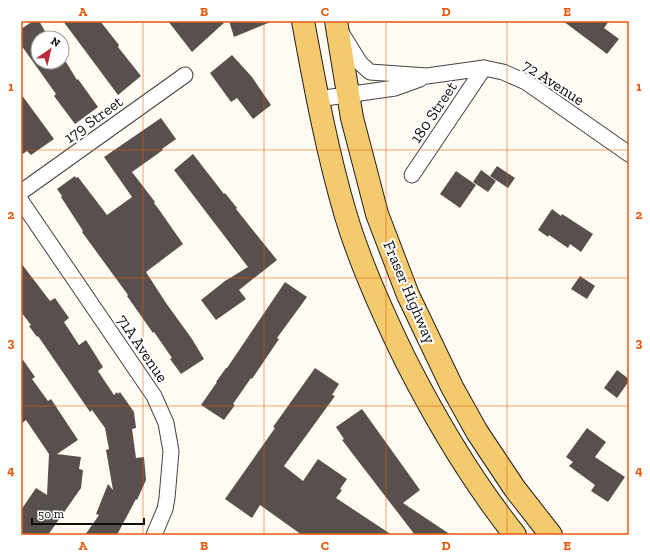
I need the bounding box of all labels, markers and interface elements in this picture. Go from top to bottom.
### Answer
text: A [79,4,88,19]
text: B [200,4,208,19]
text: C [321,4,329,19]
text: D [441,4,451,19]
text: E [563,4,571,19]
north arrow [30,30,70,70]
text: N [48,34,63,50]
street label: 72 Avenue [519,55,588,109]
street label: 180 Street [406,78,461,147]
text: 1 [8,79,14,94]
text: 1 [636,79,642,94]
street label: 179 Street [60,92,126,147]
text: 2 [8,207,15,222]
text: 2 [636,207,643,222]
street label: Fraser Highway [379,238,440,347]
street label: 71A Avenue [113,311,172,386]
text: 3 [8,335,15,350]
text: 3 [636,335,643,350]
text: 4 [7,463,15,478]
text: 4 [635,463,643,478]
scale bar [32,500,144,526]
text: 50 m [38,507,65,521]
text: A [79,538,88,553]
text: B [200,538,208,553]
text: C [321,538,329,553]
text: D [441,538,451,553]
text: E [563,538,571,553]

